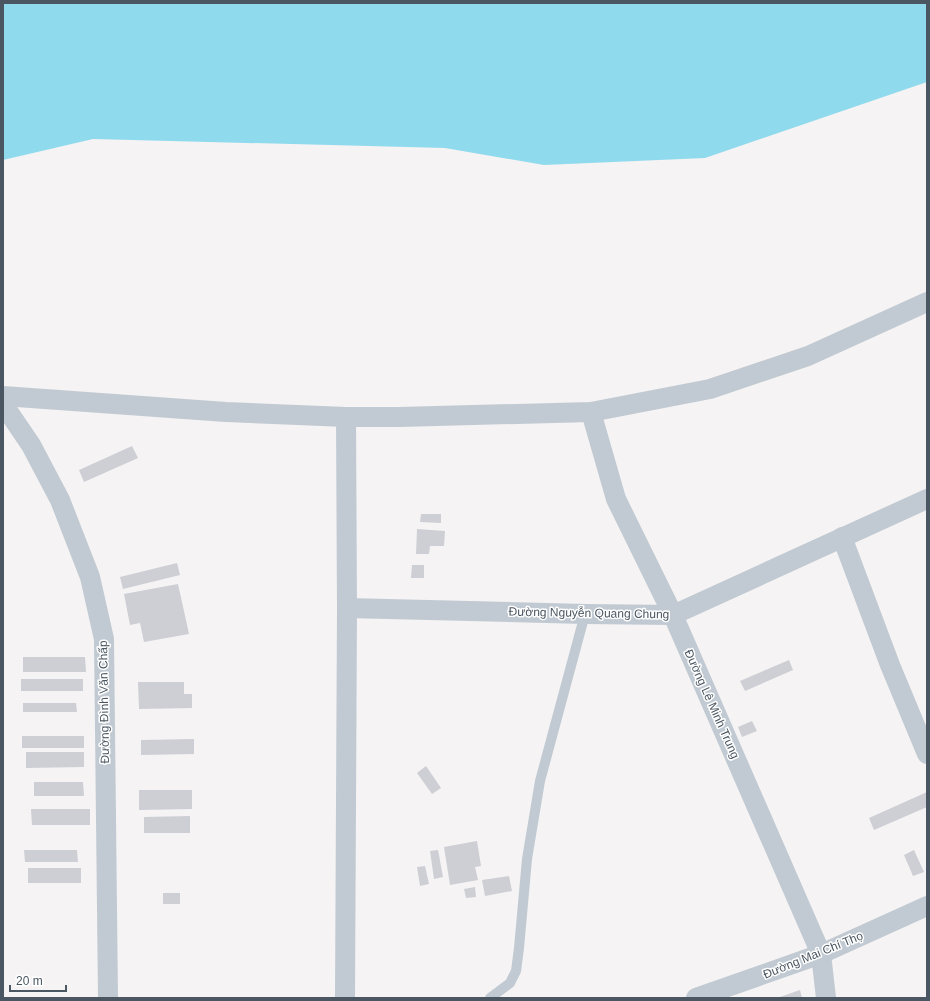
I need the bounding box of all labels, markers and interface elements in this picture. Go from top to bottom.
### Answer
street label: Đường Nguyễn Quang Chung [509,604,669,621]
street label: Đường Đình Văn Chấp [96,640,112,764]
street label: Đường Lê Minh Trung [682,647,742,761]
street label: Đường Mai Chí Thọ [761,928,865,981]
scale bar [10,967,66,993]
text: 20 m [16,974,43,988]

